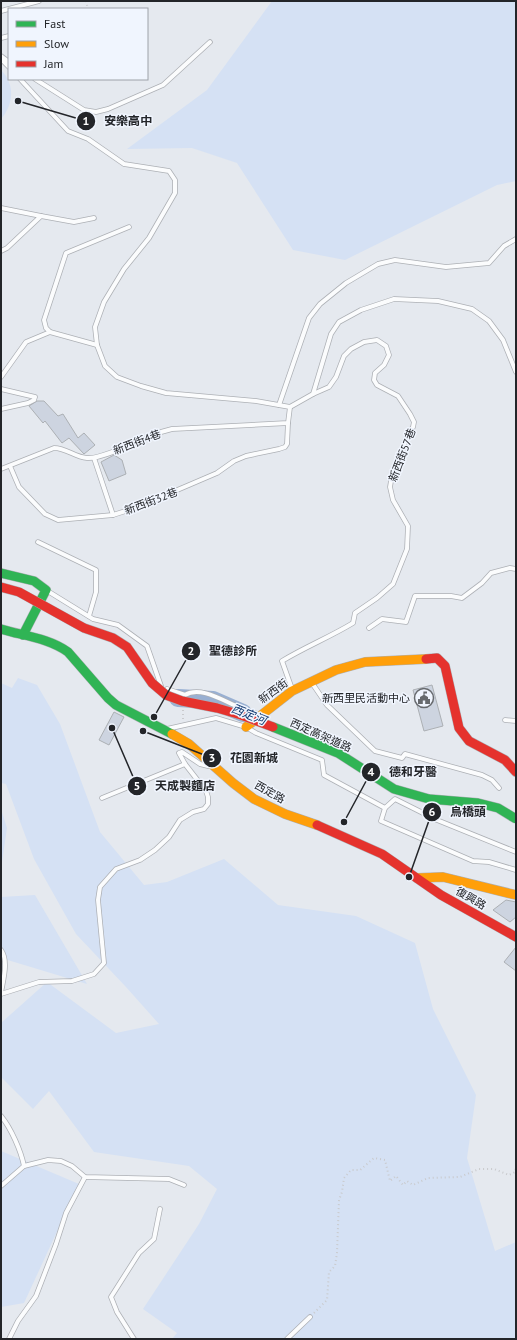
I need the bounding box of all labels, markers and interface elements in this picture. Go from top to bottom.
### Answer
legend [8,8,148,80]
text: Fast [44,16,65,31]
text: Slow [44,36,69,51]
text: Jam [43,56,63,71]
callout: 安樂高中 [76,109,160,133]
text: 1 [83,113,89,128]
text: 安樂高中 [104,113,152,128]
street label: 新西街57巷 [385,426,419,484]
street label: 新西街4巷 [111,427,163,457]
street label: 新西街32巷 [122,484,180,518]
callout: 聖德診所 [181,639,265,663]
text: 2 [188,643,194,658]
text: 聖德診所 [209,643,257,658]
street label: 新西街 [256,676,290,706]
public building icon: 新西里民活動中心 [413,687,435,709]
place label: 新西里民活動中心 [322,691,410,705]
water label: 西定河 [229,700,270,728]
street label: 西定高架道路 [288,715,354,755]
callout: 花園新城 [202,746,286,770]
text: 3 [209,750,215,765]
text: 花園新城 [230,750,278,765]
callout: 德和牙醫 [361,760,445,784]
text: 4 [368,764,375,779]
text: 德和牙醫 [389,764,437,779]
callout: 天成製麵店 [127,774,223,798]
text: 5 [134,778,140,793]
text: 天成製麵店 [155,778,215,793]
street label: 西定路 [252,778,288,806]
callout: 烏橋頭 [422,800,494,824]
text: 6 [429,804,436,819]
text: 烏橋頭 [450,804,486,819]
street label: 復興路 [453,884,489,912]

